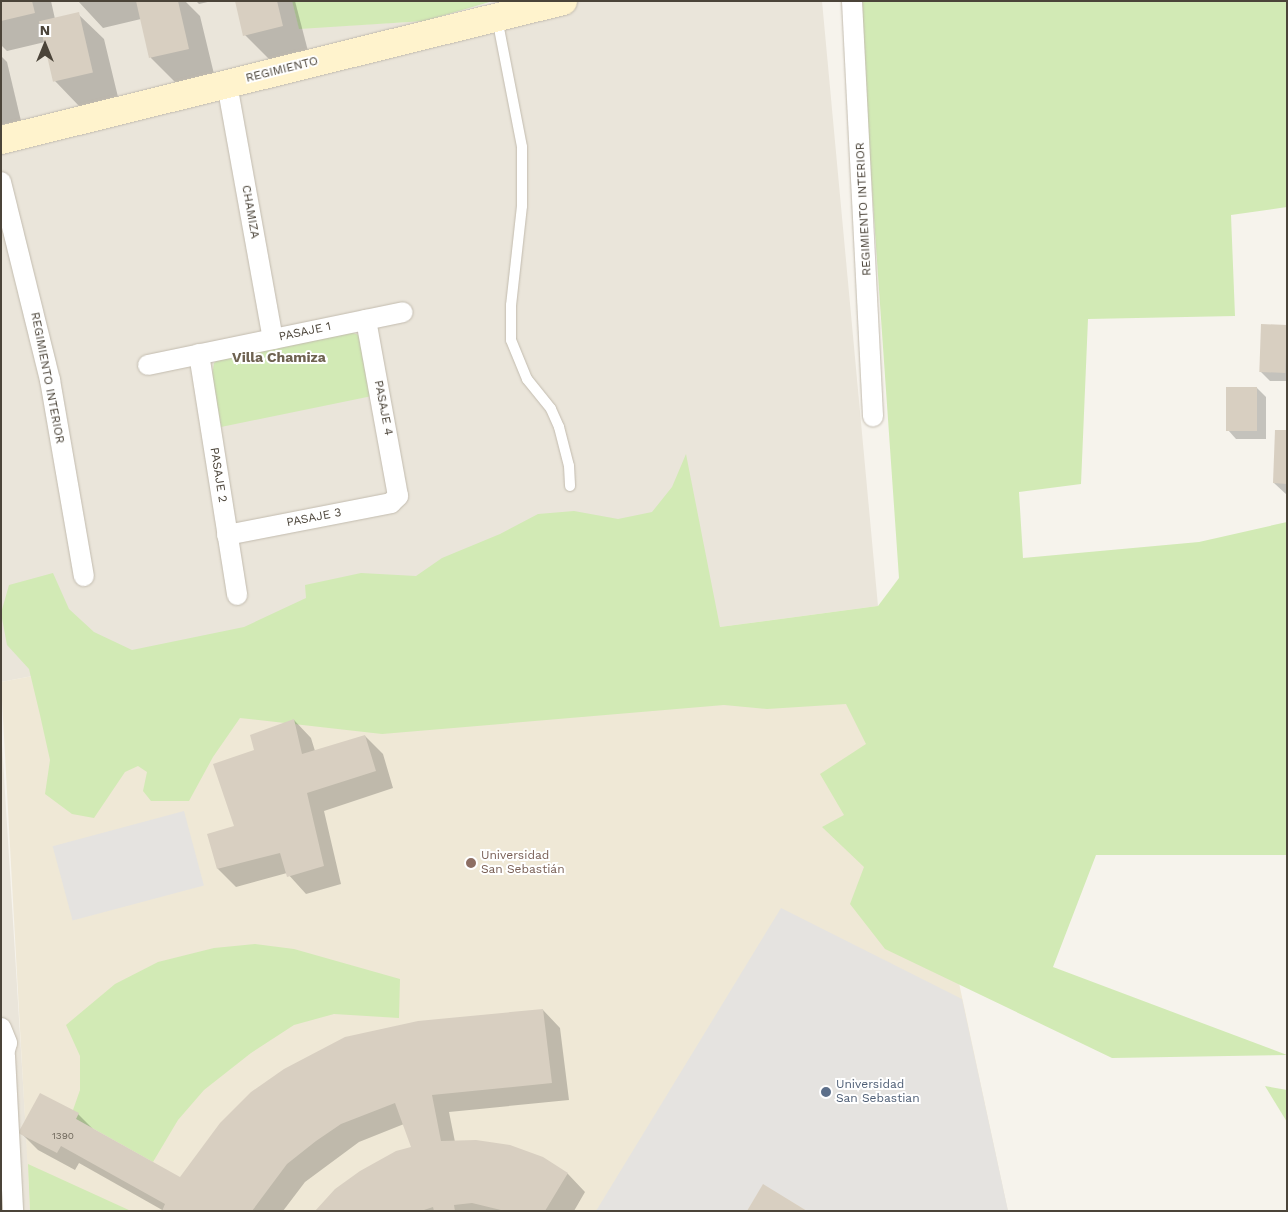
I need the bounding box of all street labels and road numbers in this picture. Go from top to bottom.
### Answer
street label: REGIMIENTO [244,54,320,86]
street label: REGIMIENTO INTERIOR [853,142,875,276]
street label: CHAMIZA [238,184,262,240]
street label: REGIMIENTO INTERIOR [27,311,67,445]
street label: PASAJE 1 [277,319,333,345]
street label: PASAJE 4 [371,379,395,437]
street label: PASAJE 2 [207,446,229,504]
street label: PASAJE 3 [285,506,343,530]

